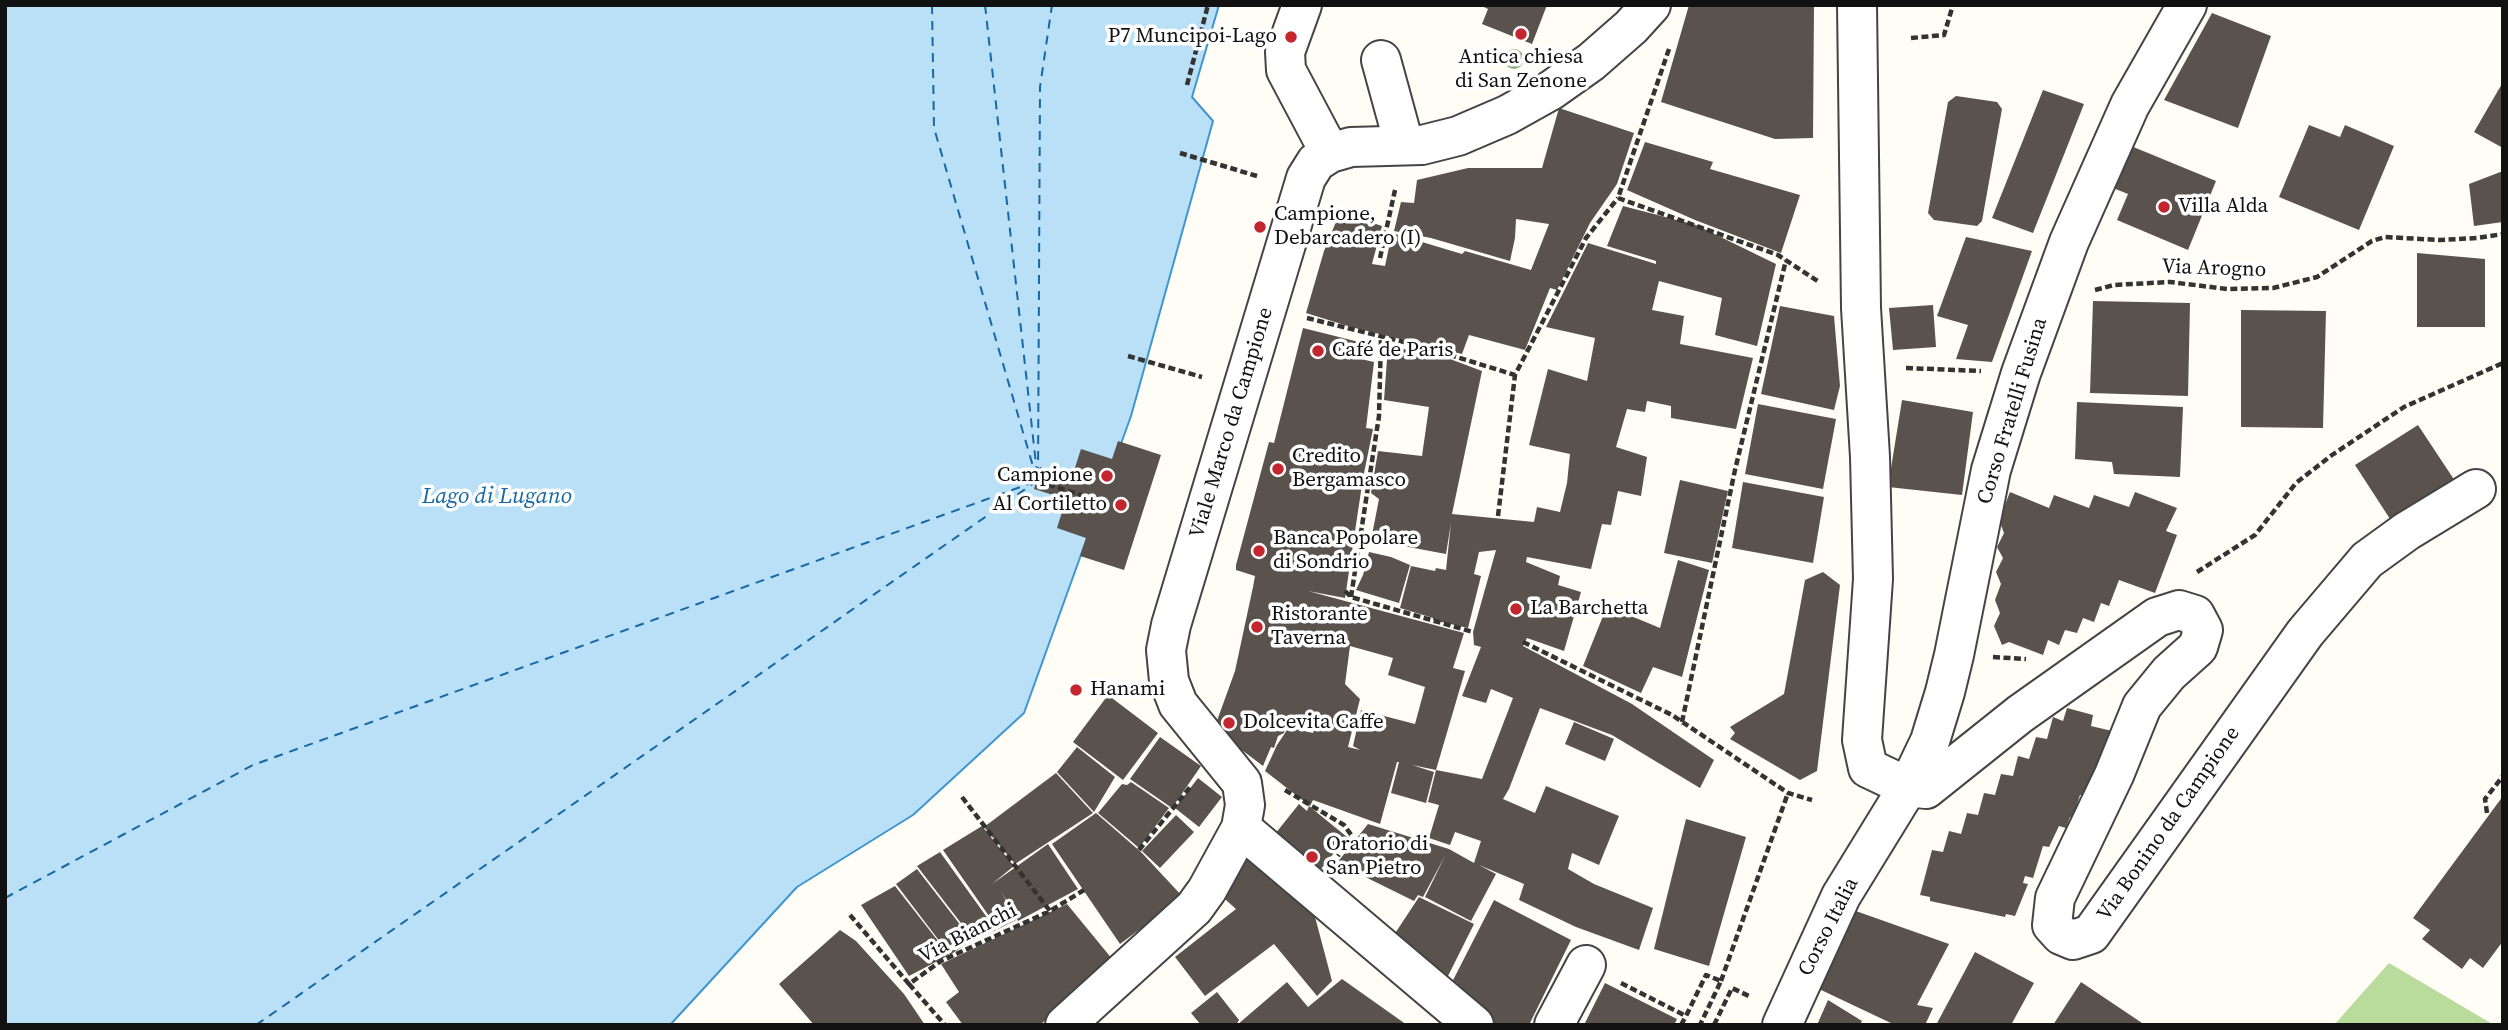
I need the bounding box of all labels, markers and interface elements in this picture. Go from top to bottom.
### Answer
place label: P7 Muncipoi-Lago [1108,24,1277,50]
marker: Antica chiesa di San Zenone [1513,26,1529,42]
marker: P7 Muncipoi-Lago [1283,29,1299,45]
place label: Antica chiesa di San Zenone [1455,45,1587,95]
place label: Villa Alda [2178,194,2268,220]
marker: Villa Alda [2156,199,2172,215]
place label: Campione, Debarcadero (I) [1274,202,1421,252]
marker: Campione, Debarcadero (I) [1252,219,1268,235]
street label: Via Arogno [2161,255,2267,283]
street label: Viale Marco da Campione [1185,305,1279,541]
street label: Corso Fratelli Fusina [1973,315,2053,507]
place label: Café de Paris [1332,338,1453,364]
marker: Café de Paris [1310,343,1326,359]
place label: Credito Bergamasco [1292,444,1406,494]
marker: Credito Bergamasco [1270,461,1286,477]
place label: Campione [997,463,1093,489]
marker: Campione [1099,468,1115,484]
water label: Lago di Lugano [422,483,572,511]
place label: Al Cortiletto [992,492,1107,518]
marker: Al Cortiletto [1113,497,1129,513]
place label: Banca Popolare di Sondrio [1273,526,1418,576]
marker: Banca Popolare di Sondrio [1251,543,1267,559]
place label: La Barchetta [1530,596,1648,622]
marker: La Barchetta [1508,601,1524,617]
place label: Ristorante Taverna [1271,602,1368,652]
marker: Ristorante Taverna [1249,619,1265,635]
place label: Hanami [1090,677,1165,703]
marker: Hanami [1068,682,1084,698]
place label: Dolcevita Caffe [1243,710,1384,736]
marker: Dolcevita Caffe [1221,715,1237,731]
street label: Via Bonino da Campione [2092,722,2246,926]
place label: Oratorio di San Pietro [1326,832,1428,882]
marker: Oratorio di San Pietro [1304,849,1320,865]
street label: Corso Italia [1793,873,1865,981]
street label: Via Bianchi [915,898,1021,970]

